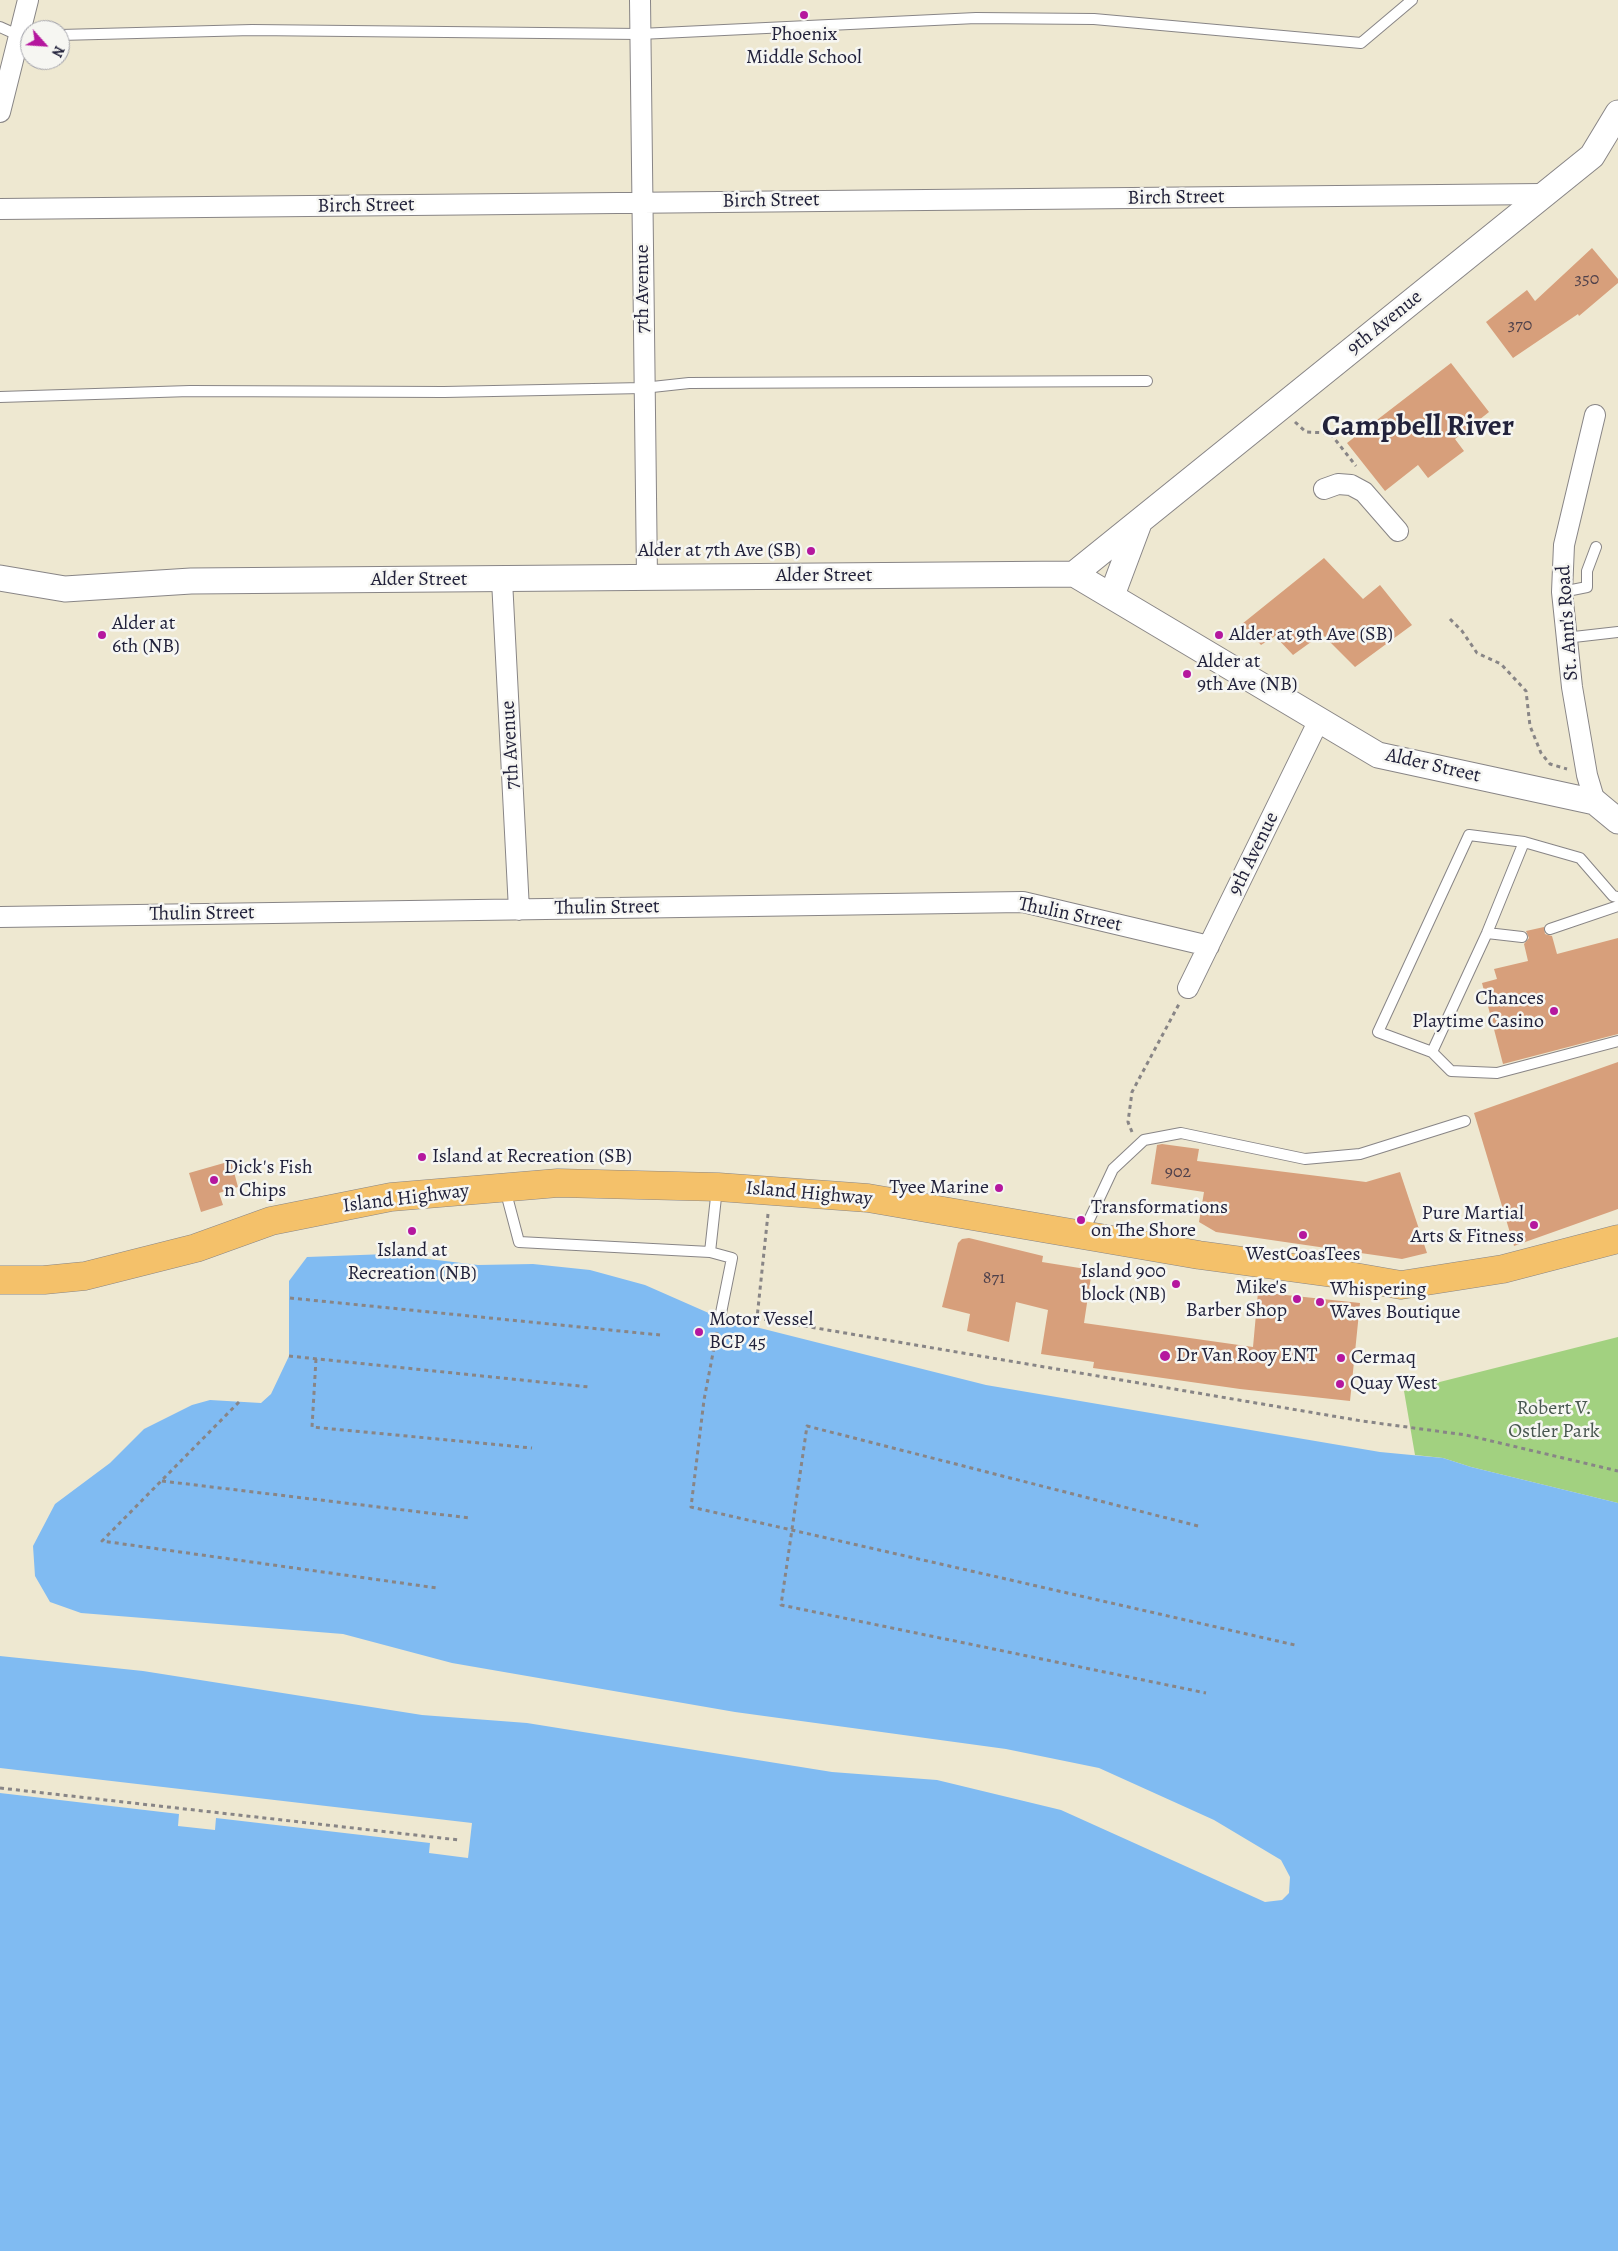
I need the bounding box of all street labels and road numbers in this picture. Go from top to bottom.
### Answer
street label: Birch Street [1127,185,1225,211]
street label: Birch Street [722,188,820,214]
street label: Birch Street [317,193,415,219]
street label: 7th Avenue [631,244,655,334]
street label: 9th Avenue [1343,285,1427,361]
street label: Alder Street [776,564,872,588]
street label: St. Ann's Road [1552,564,1584,682]
street label: Alder Street [371,568,467,592]
street label: 7th Avenue [497,700,525,790]
street label: Alder Street [1383,743,1483,789]
street label: 9th Avenue [1224,808,1284,900]
street label: Thulin Street [1016,892,1124,938]
street label: Thulin Street [554,895,660,921]
street label: Thulin Street [149,901,255,927]
street label: Island Highway [745,1177,873,1211]
street label: Island Highway [341,1179,471,1219]

